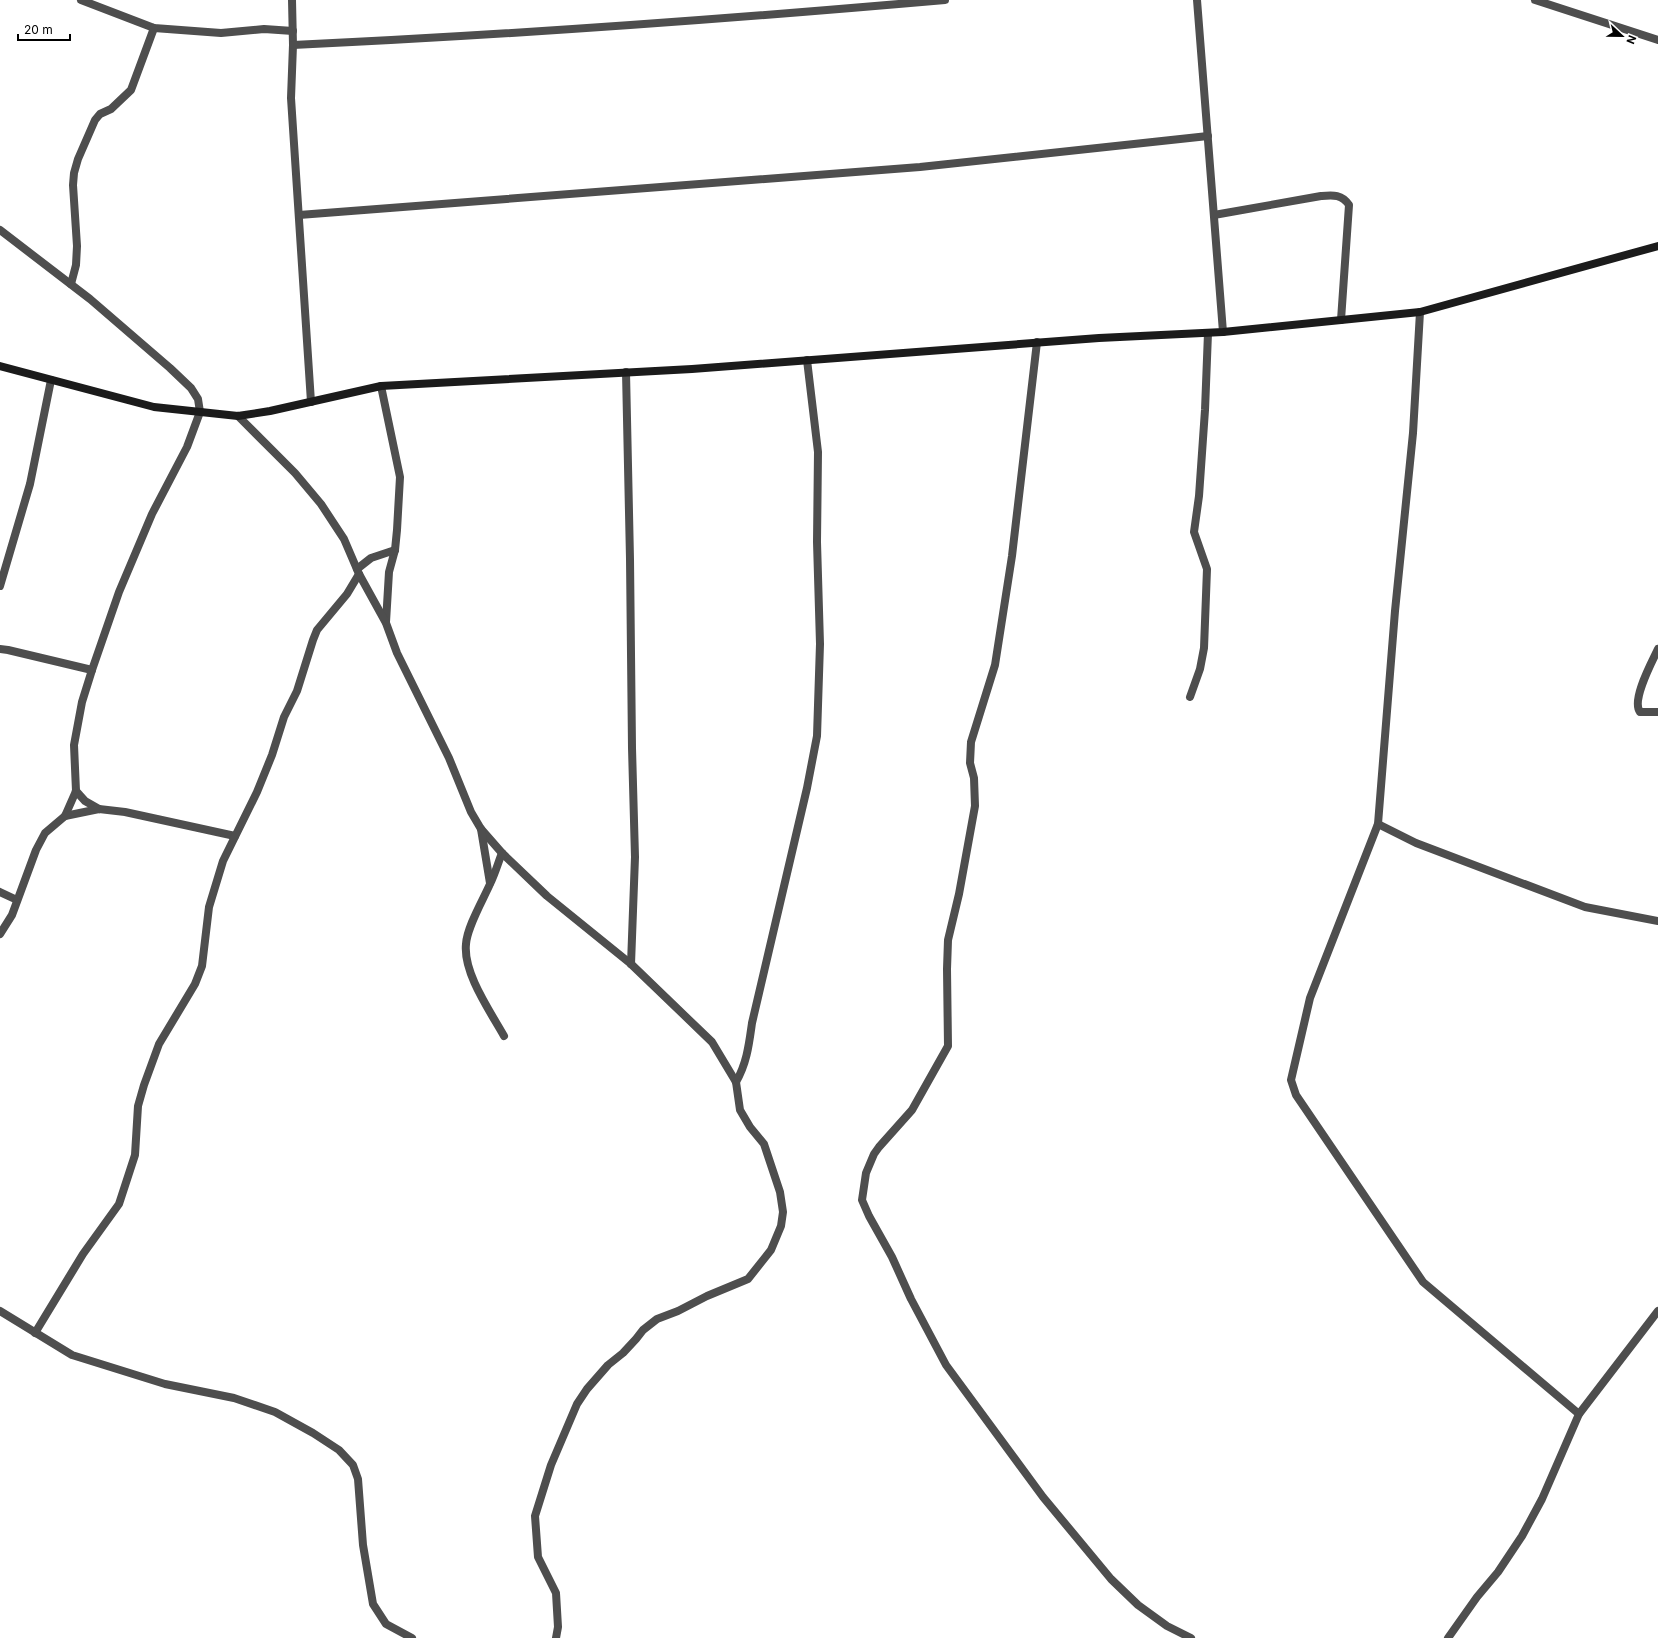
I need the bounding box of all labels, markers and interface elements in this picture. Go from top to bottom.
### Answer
scale bar [18,16,70,42]
north arrow [1602,16,1642,56]
text: 20 m [24,22,53,37]
text: N [1623,33,1639,46]

